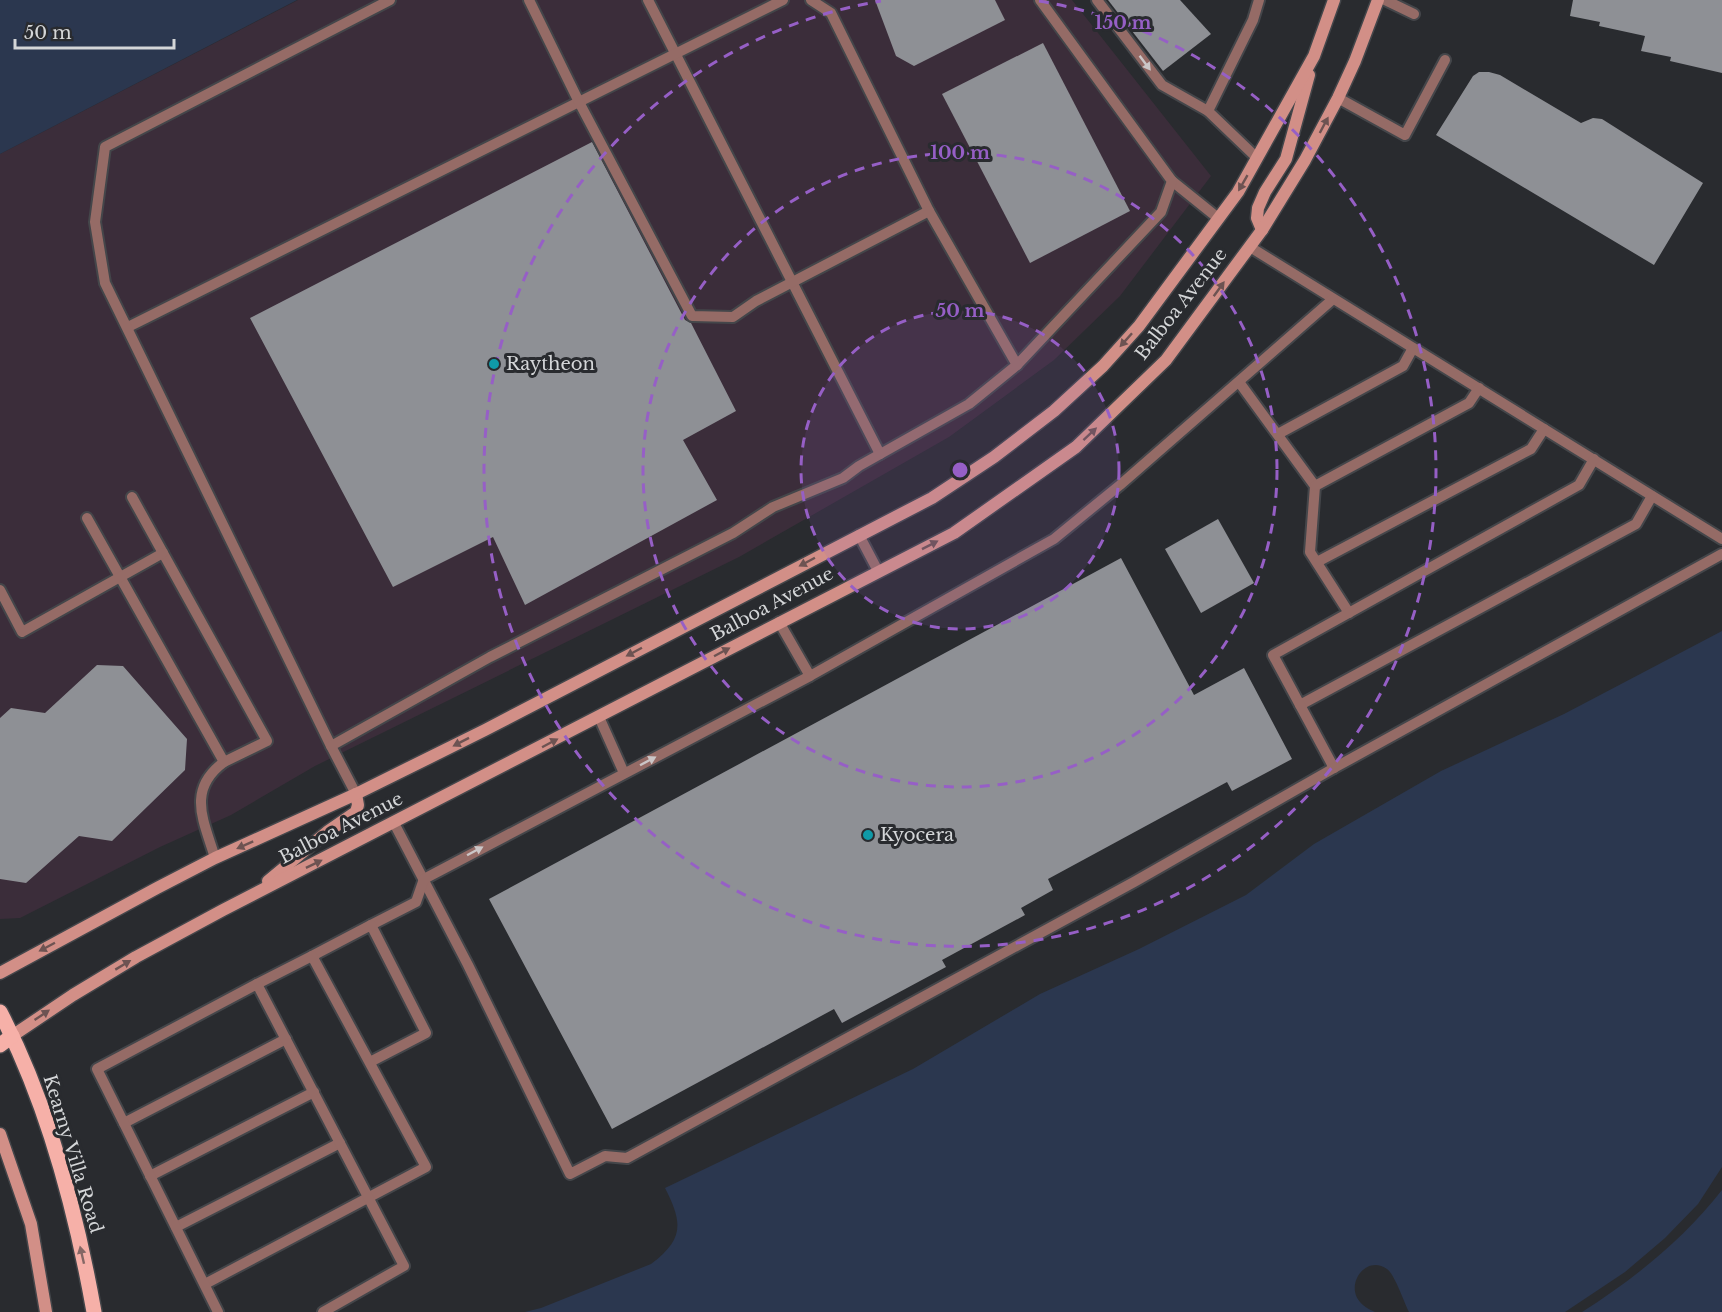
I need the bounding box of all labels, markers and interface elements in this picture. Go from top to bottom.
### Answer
scale bar [15,12,174,50]
text: 150 m [1095,12,1152,34]
text: 50 m [24,22,72,44]
one-way arrow [1139,55,1151,71]
one-way arrow [1319,116,1329,133]
text: 100 m [930,142,990,164]
one-way arrow [1238,175,1248,192]
street label: Balboa Avenue [1130,244,1232,364]
one-way arrow [1212,281,1224,296]
text: 50 m [936,300,985,322]
one-way arrow [1119,332,1133,347]
place label: Raytheon [506,353,595,375]
marker: Raytheon [487,357,501,371]
one-way arrow [1082,427,1097,441]
centre of rings [950,460,970,480]
one-way arrow [922,540,939,550]
one-way arrow [798,557,815,567]
street label: Balboa Avenue [707,562,837,646]
one-way arrow [625,647,642,657]
one-way arrow [714,647,731,656]
one-way arrow [452,737,469,746]
one-way arrow [542,738,559,748]
one-way arrow [640,756,657,766]
street label: Balboa Avenue [275,787,407,869]
place label: Kyocera [880,824,954,846]
marker: Kyocera [861,828,875,842]
one-way arrow [236,840,254,850]
one-way arrow [467,847,484,856]
one-way arrow [305,859,322,869]
one-way arrow [38,942,55,952]
one-way arrow [115,959,131,970]
one-way arrow [34,1010,51,1021]
street label: Kearny Villa Road [38,1072,108,1236]
one-way arrow [77,1245,87,1264]

